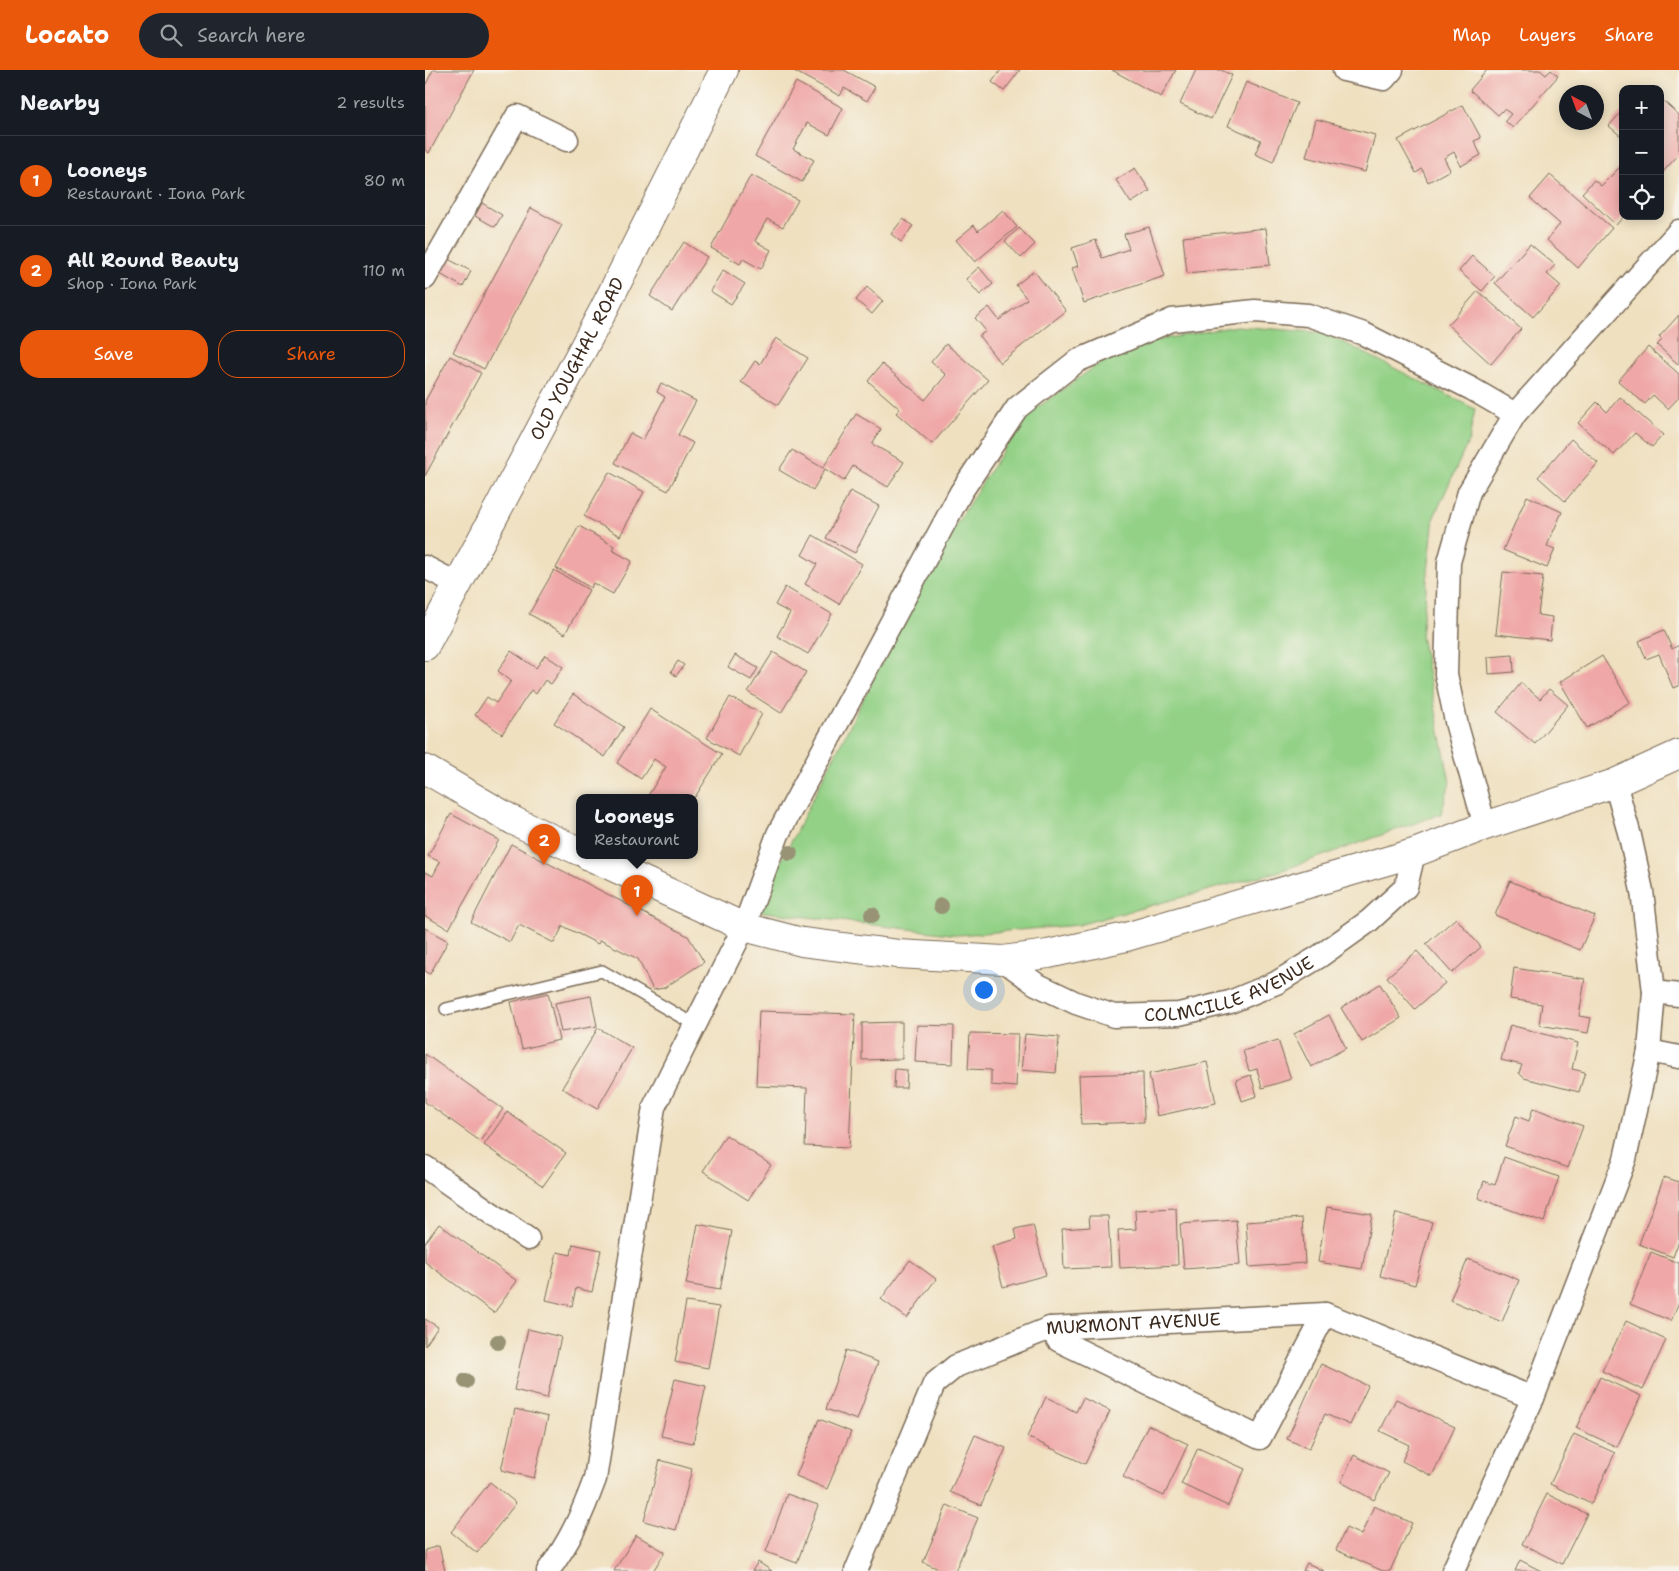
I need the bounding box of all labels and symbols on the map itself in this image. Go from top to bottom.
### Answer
north arrow [1559,85,1604,130]
street label: OLD YOUGHAL ROAD [524,273,630,445]
pin: 2 [528,824,560,865]
pin: 1 [621,875,653,916]
street label: COLMCILLE AVENUE [1144,951,1318,1027]
your location [971,977,997,1003]
street label: MURMONT AVENUE [1045,1307,1221,1340]

